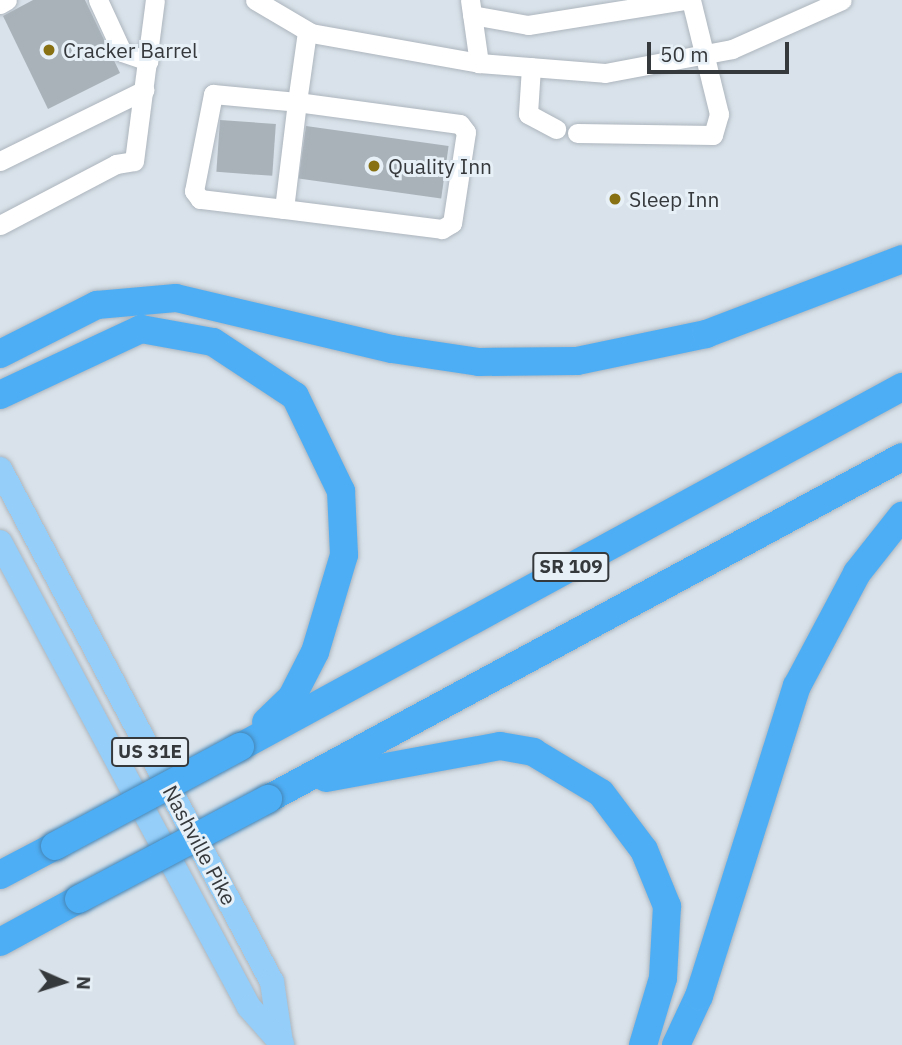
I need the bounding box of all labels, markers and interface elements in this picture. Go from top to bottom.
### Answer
scale bar [650,28,792,72]
place label: Cracker Barrel [63,37,198,63]
text: 50 m [660,40,709,68]
marker: Cracker Barrel [41,42,57,58]
place label: Quality Inn [388,153,492,179]
marker: Quality Inn [366,158,382,174]
place label: Sleep Inn [629,186,719,212]
marker: Sleep Inn [607,191,623,207]
road number: SR 109 [531,552,611,582]
road number: US 31E [110,736,190,768]
street label: Nashville Pike [158,781,242,909]
north arrow [28,947,98,1017]
text: N [72,976,96,991]

